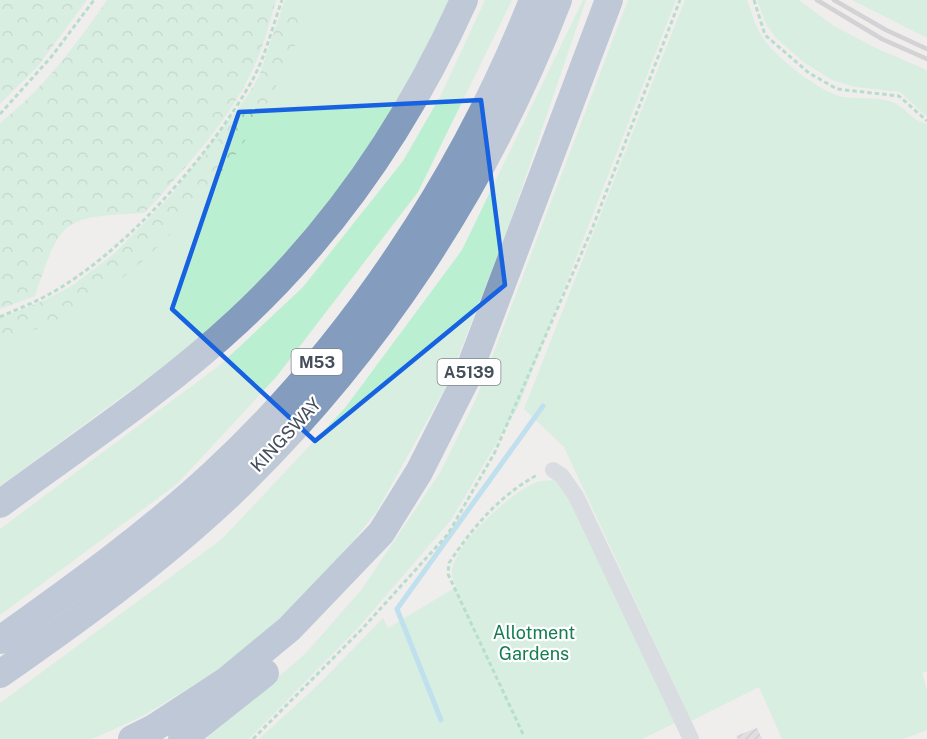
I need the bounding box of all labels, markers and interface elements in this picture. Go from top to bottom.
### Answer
road number: M53 [292,349,342,375]
road number: A5139 [438,359,500,385]
street label: KINGSWAY [246,393,325,476]
park label: Allotment Gardens [493,622,575,664]

